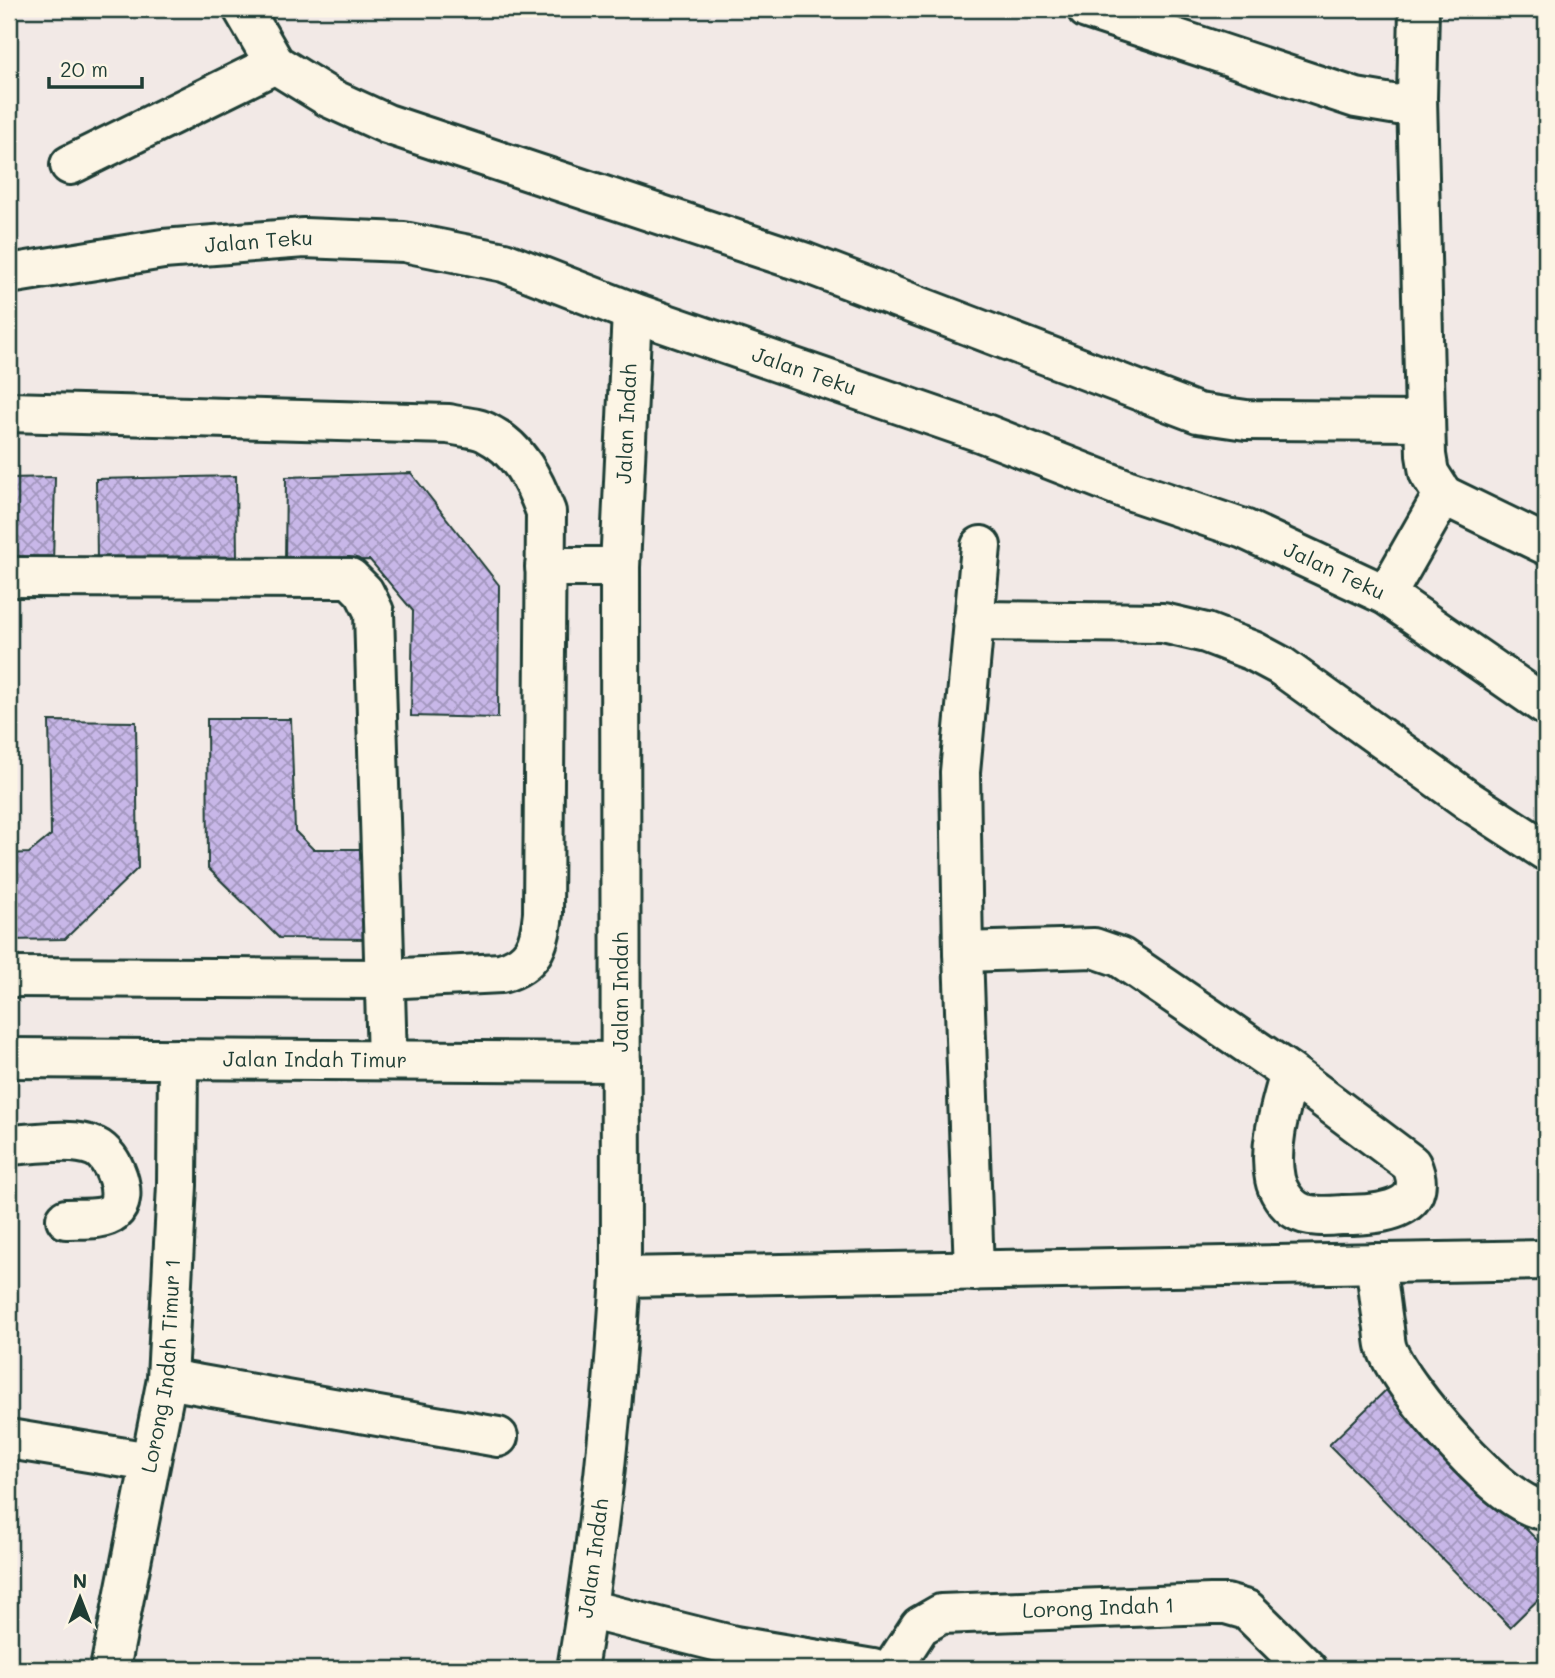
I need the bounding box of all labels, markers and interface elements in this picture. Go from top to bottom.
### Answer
scale bar [49,46,142,90]
text: 20 m [60,55,108,82]
street label: Jalan Teku [203,223,314,258]
street label: Jalan Teku [749,339,860,400]
street label: Jalan Indah [609,363,642,485]
street label: Jalan Teku [1280,534,1390,605]
street label: Jalan Indah [606,932,633,1052]
street label: Jalan Indah Timur [223,1044,407,1073]
street label: Lorong Indah Timur 1 [134,1258,185,1475]
street label: Jalan Indah [570,1497,613,1620]
north arrow [46,1562,116,1632]
text: N [73,1568,87,1593]
street label: Lorong Indah 1 [1022,1590,1175,1623]

